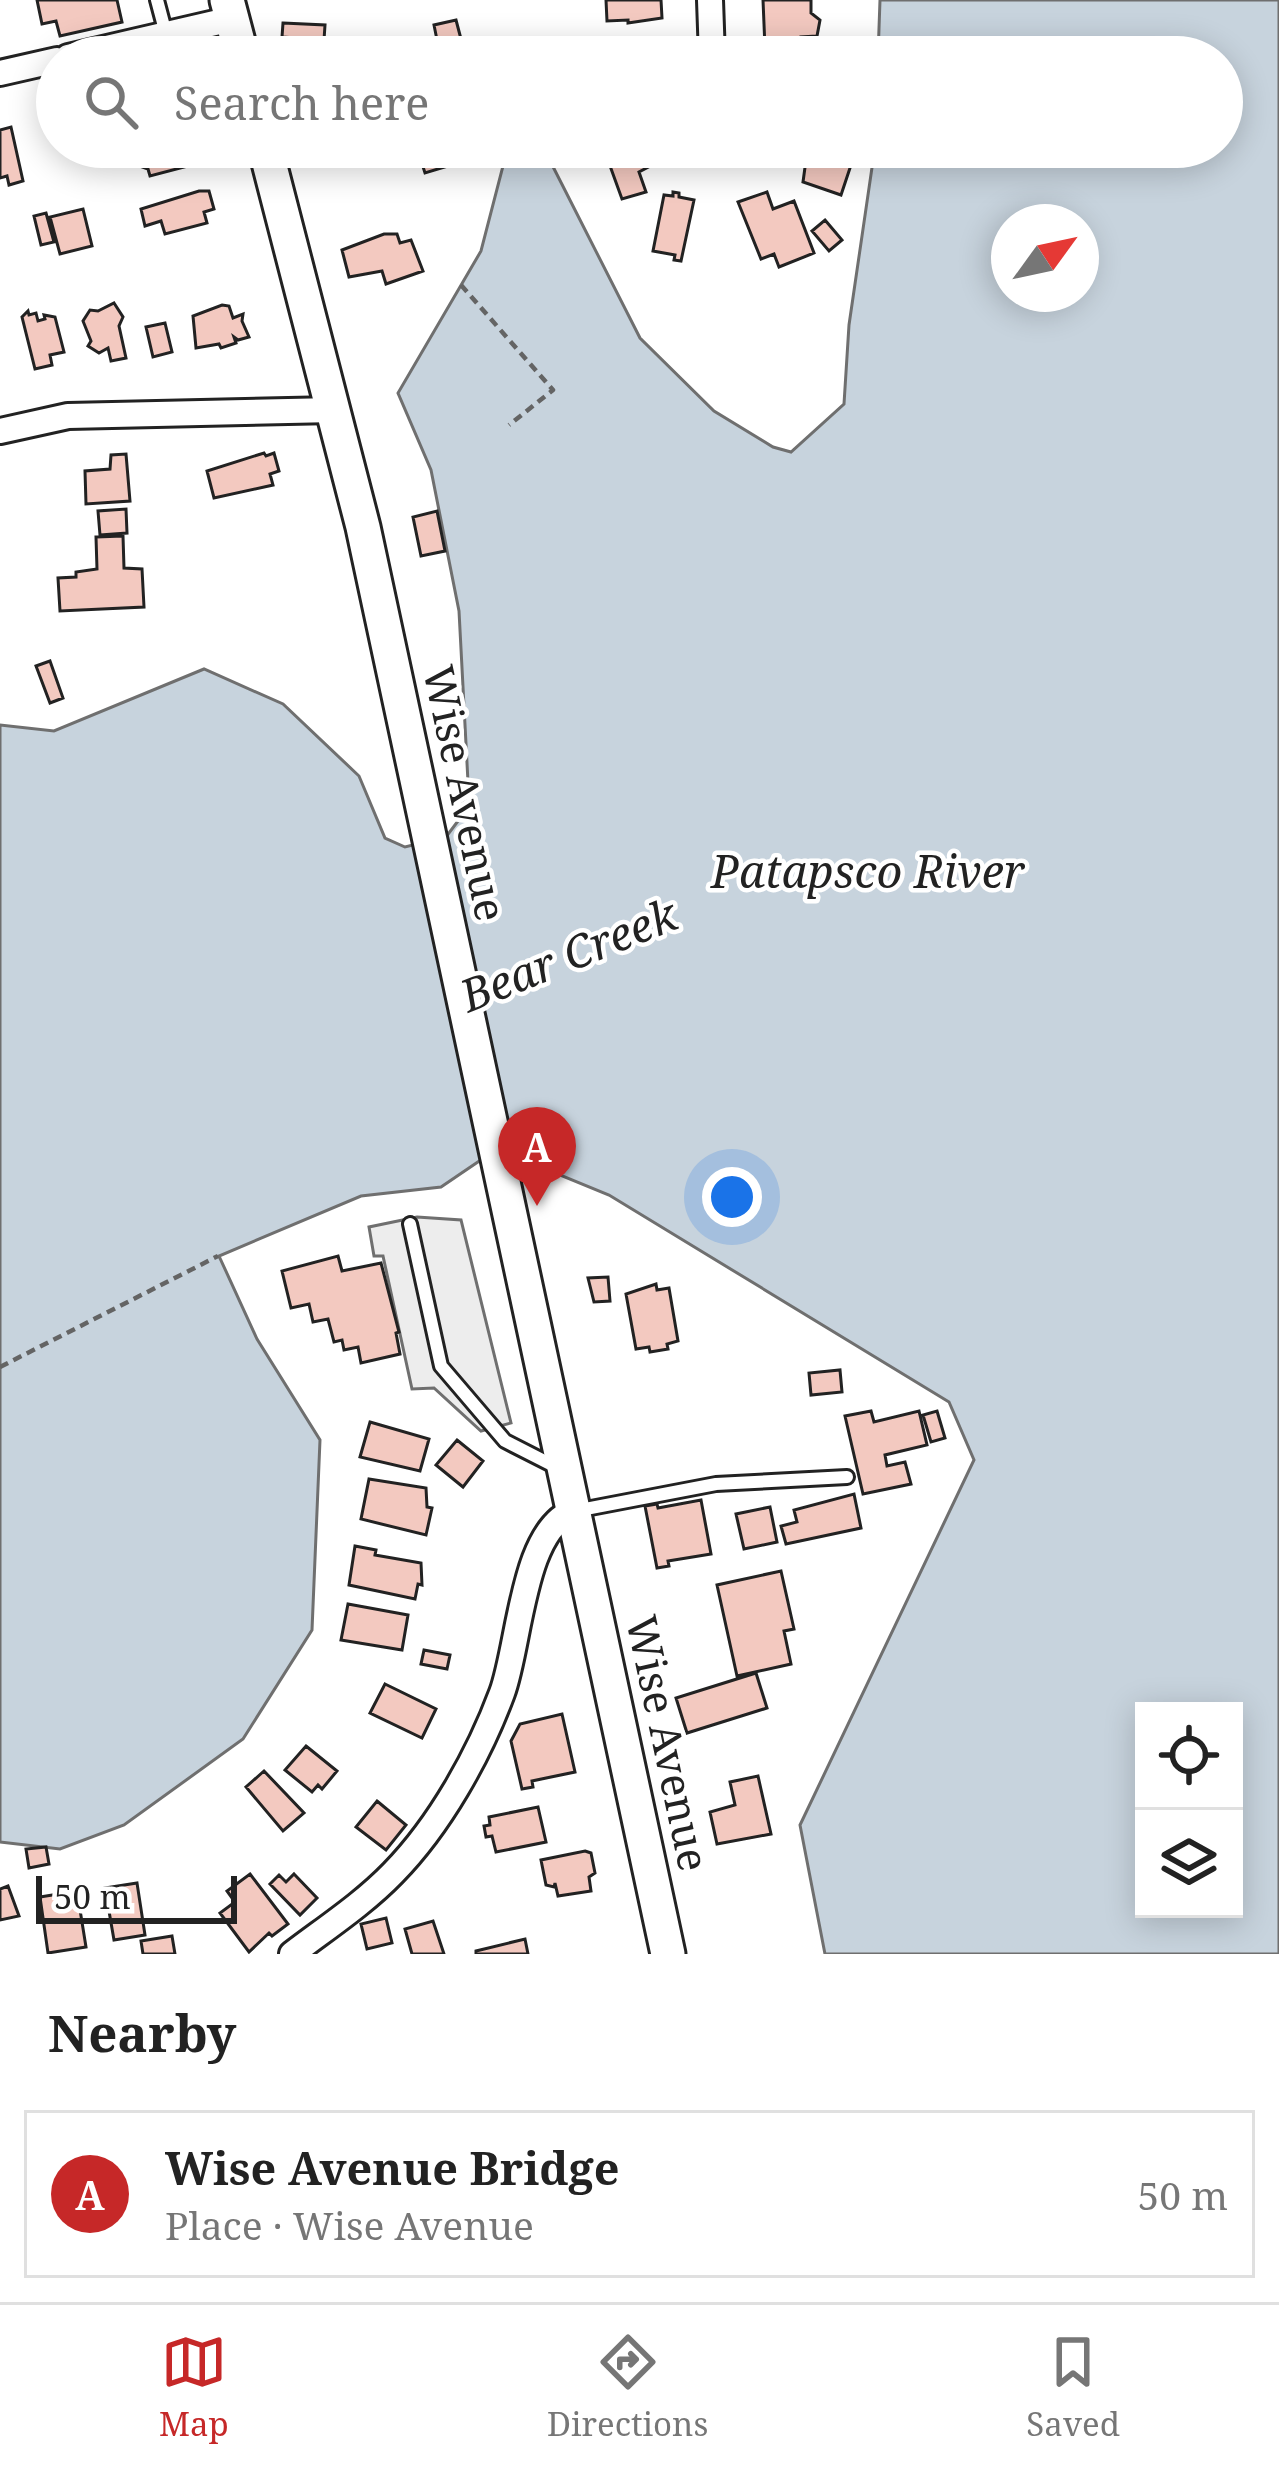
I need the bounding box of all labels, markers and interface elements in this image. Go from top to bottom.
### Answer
search box [36,36,1243,168]
icon: search [78,69,144,135]
text: Search here [174,72,429,133]
north arrow [991,204,1099,312]
street label: Wise Avenue [411,660,521,926]
water label: Patapsco River [710,840,1026,901]
water label: Bear Creek [450,882,687,1026]
pin: A [498,1107,576,1206]
your location [702,1167,762,1227]
street label: Wise Avenue [614,1610,724,1876]
map controls [1135,1702,1243,1918]
button: locate [1135,1702,1243,1810]
button: layers [1135,1810,1243,1918]
scale bar [36,1870,237,1923]
text: 50 m [54,1874,131,1919]
text: Nearby [48,1997,236,2067]
text: Wise Avenue Bridge [165,2137,619,2198]
text: A [75,2168,105,2221]
text: 50 m [1137,2168,1228,2221]
text: Place · Wise Avenue [165,2198,534,2251]
tab: Map [159,2329,229,2446]
tab: Directions [547,2329,708,2446]
tab: Saved [1026,2329,1120,2446]

